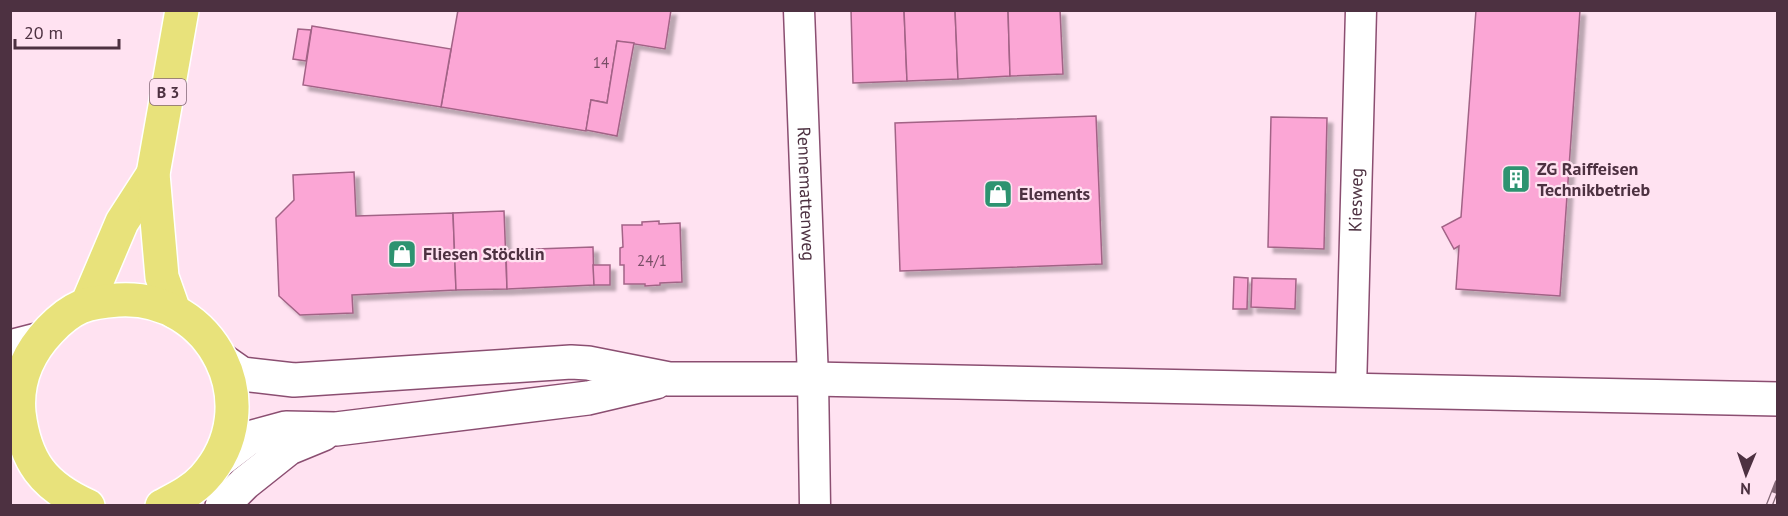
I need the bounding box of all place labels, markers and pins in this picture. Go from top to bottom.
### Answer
place label: ZG Raiffeisen Technikbetrieb [1537,157,1650,201]
building icon: ZG Raiffeisen Technikbetrieb [1500,163,1532,195]
shop icon: Elements [982,178,1014,210]
place label: Elements [1019,182,1091,205]
shop icon: Fliesen Stöcklin [386,238,418,270]
place label: Fliesen Stöcklin [423,242,545,265]

